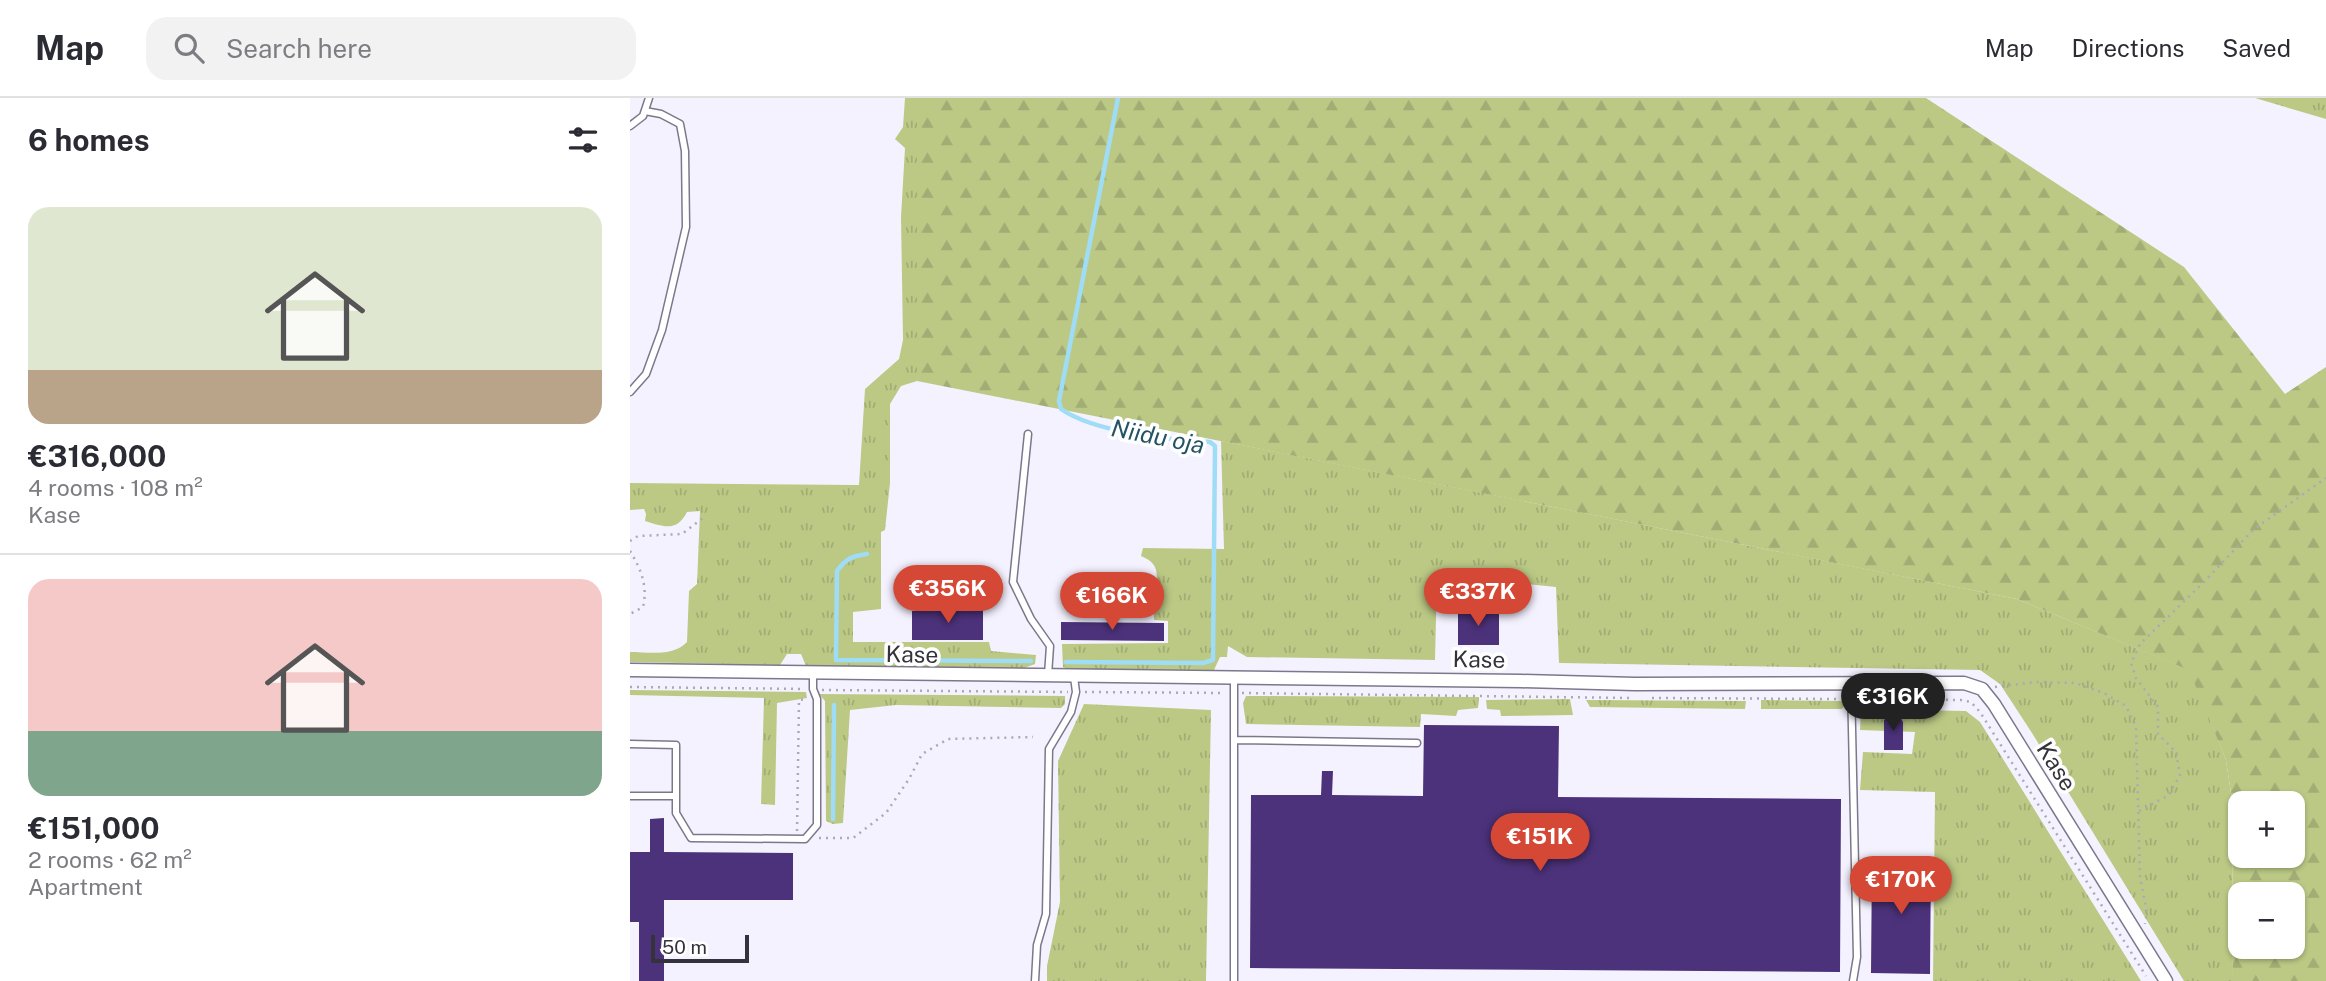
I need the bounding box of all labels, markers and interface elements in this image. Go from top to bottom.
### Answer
search box [146,17,636,80]
text: Map [35,29,104,67]
icon: search [170,29,208,67]
text: Search here [226,33,372,64]
text: Map [1985,34,2034,62]
text: Directions [2072,34,2184,62]
text: Saved [2222,34,2291,62]
icon: filters [564,121,602,159]
text: 6 homes [28,122,150,158]
icon: home [252,253,378,379]
water label: Niidu oja [1109,413,1207,459]
text: €316,000 [28,438,166,474]
text: 4 rooms · 108 m² [28,474,203,501]
text: Kase [28,501,81,528]
pin: €356K [899,566,997,625]
pin: €337K [1429,568,1527,628]
pin: €166K [1063,573,1161,632]
text: €356K [909,574,987,601]
text: €337K [1440,577,1516,604]
text: €166K [1076,581,1148,608]
icon: home [252,625,378,751]
street label: Kase [885,640,939,668]
street label: Kase [1452,645,1506,673]
pin: €316K [1844,674,1942,733]
text: €316K [1857,682,1929,709]
street label: Kase [2032,736,2082,796]
map controls [2228,791,2305,959]
button: + [2228,791,2305,868]
text: €151,000 [28,810,160,846]
pin: €151K [1491,814,1589,873]
text: €151K [1507,822,1573,849]
text: 2 rooms · 62 m² [28,846,192,873]
pin: €170K [1852,856,1950,916]
text: €170K [1866,865,1936,892]
text: Apartment [28,873,143,900]
button: − [2228,882,2305,959]
scale bar [651,932,749,964]
text: 50 m [662,936,707,958]

